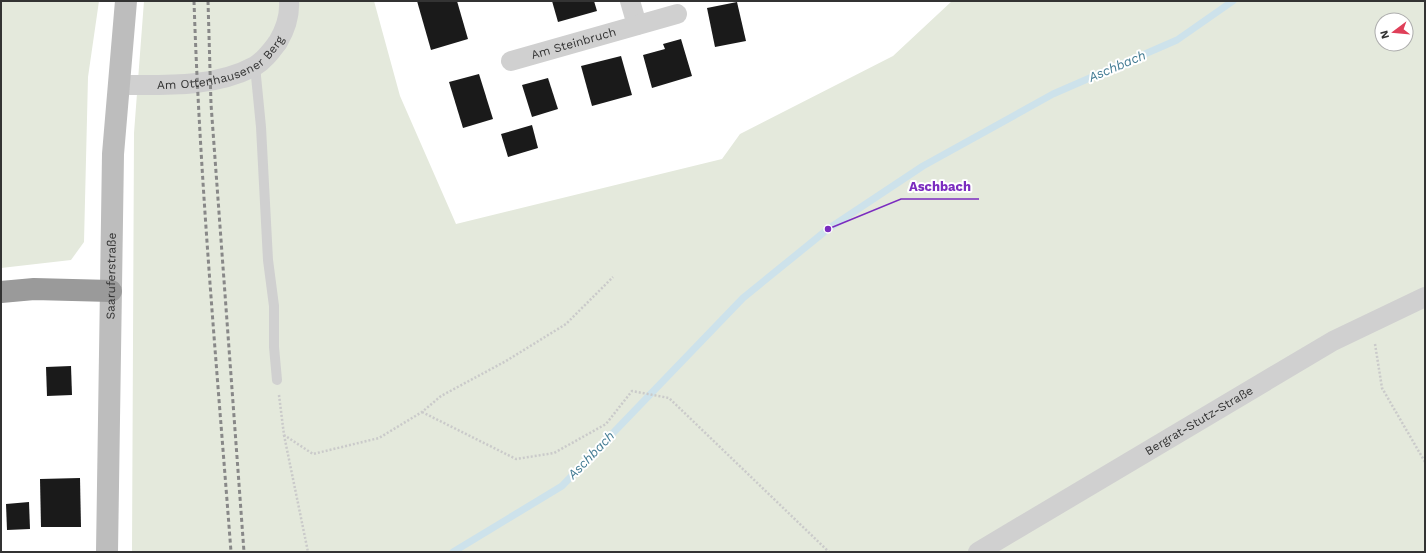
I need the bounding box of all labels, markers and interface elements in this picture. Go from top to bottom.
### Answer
north arrow [1374,12,1414,52]
street label: Am Steinbruch [529,25,618,62]
text: N [1377,29,1392,40]
street label: Am Ottenhausener Berg [157,33,287,92]
water label: Aschbach [1085,47,1148,85]
callout: Aschbach [901,174,979,199]
text: Aschbach [909,179,971,194]
street label: Saaruferstraße [104,232,119,320]
street label: Bergrat-Stutz-Straße [1142,383,1256,458]
water label: Aschbach [564,428,618,483]

